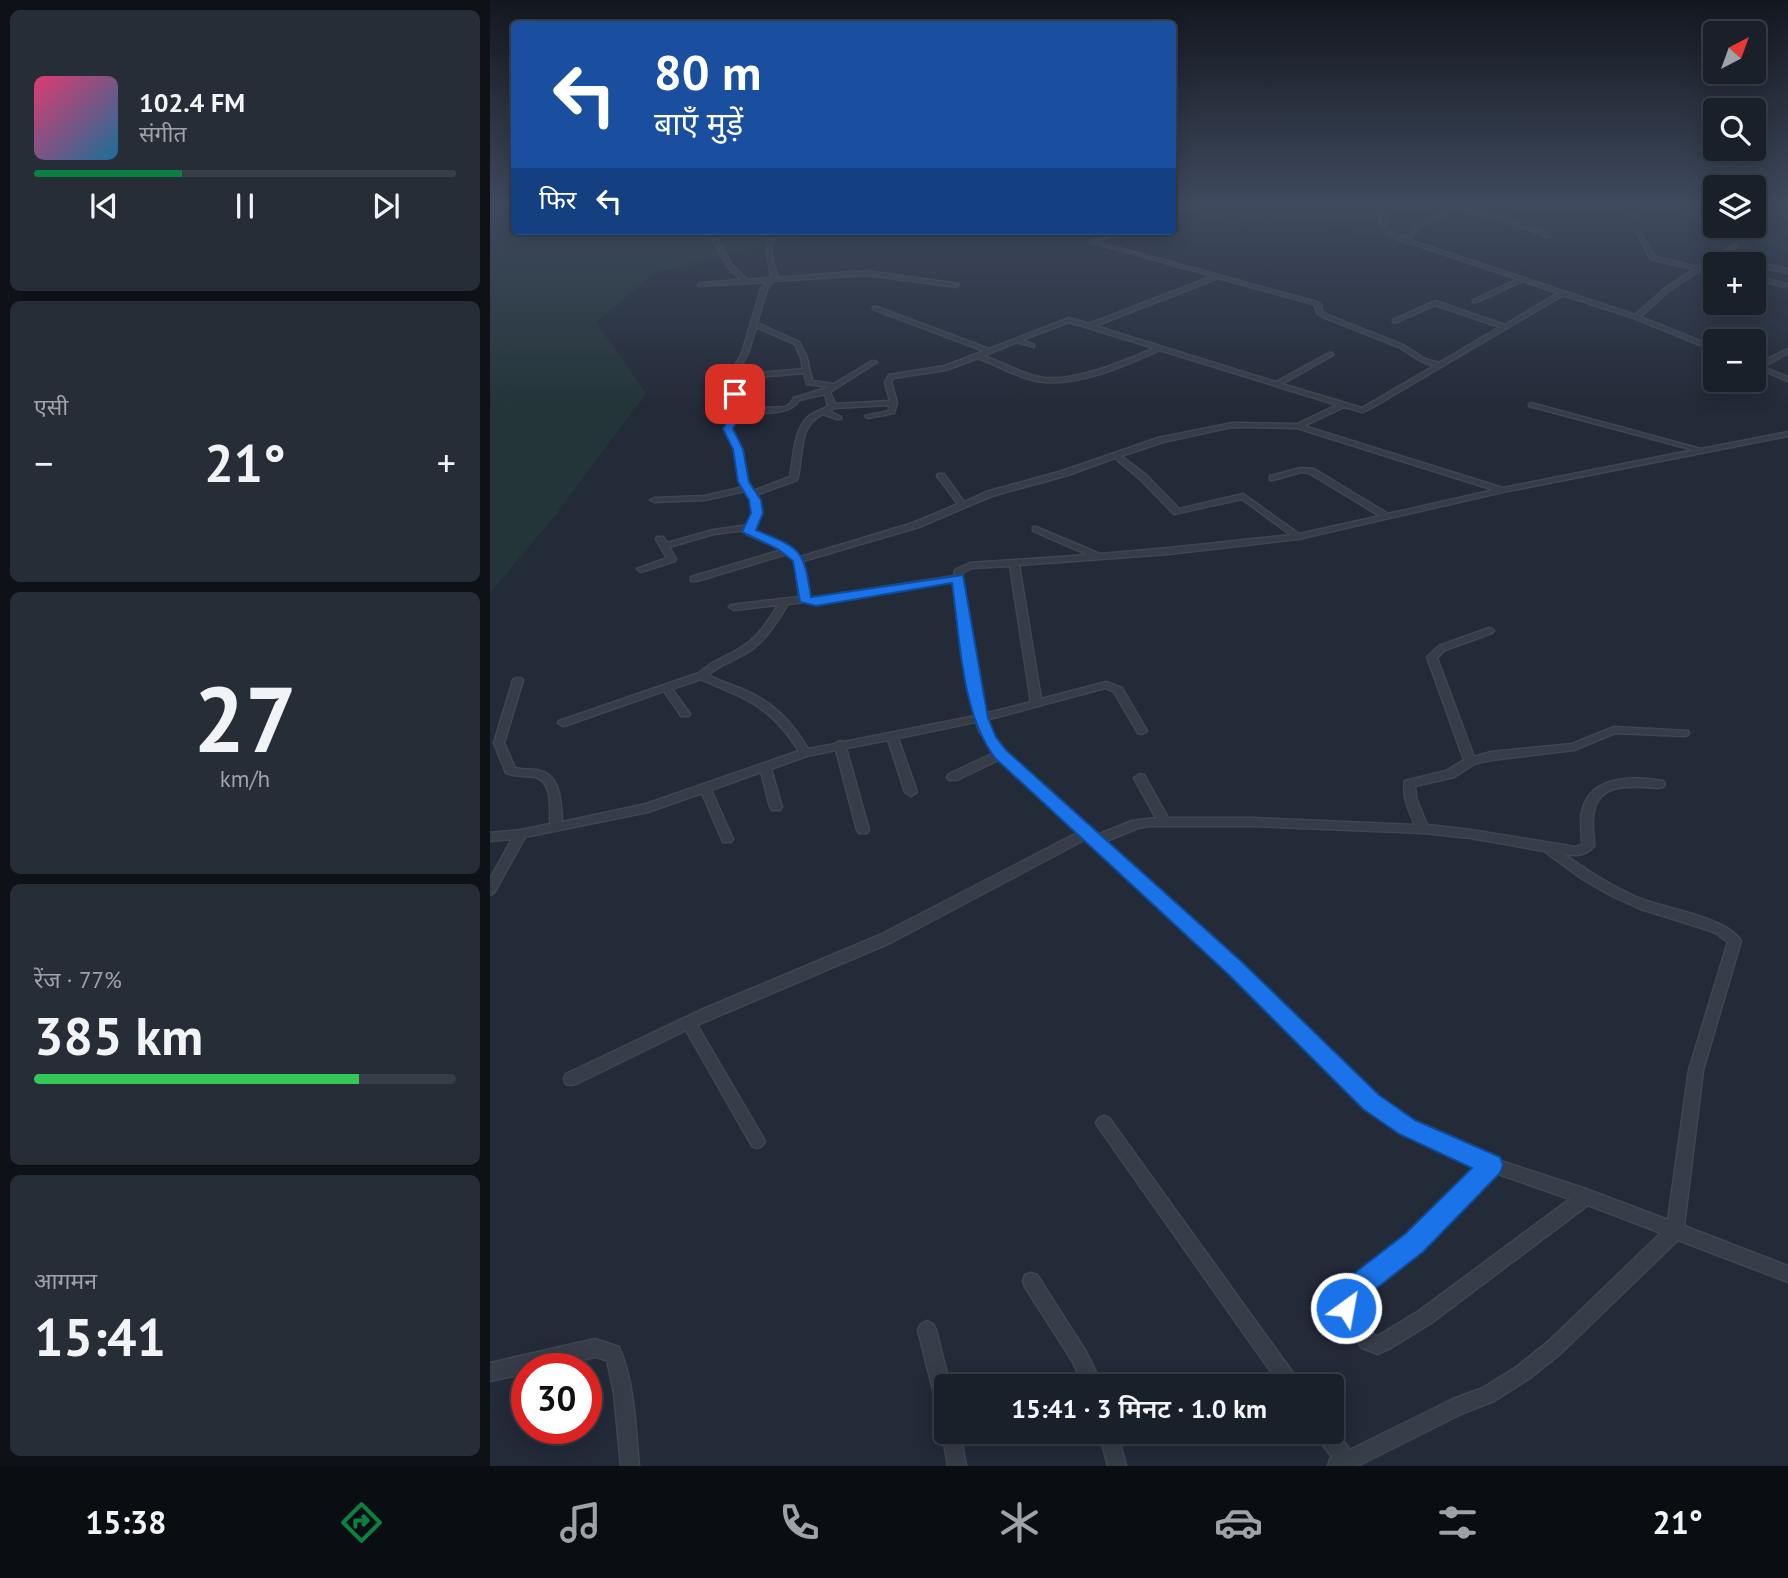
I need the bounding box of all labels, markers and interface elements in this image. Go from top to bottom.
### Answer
north arrow [1703,21,1766,84]
map controls [1703,21,1766,392]
text: 80 m [654,40,761,104]
icon: left [539,49,630,140]
text: 102.4 FM [139,86,245,119]
button: search [1703,98,1766,161]
text: बाएँ मुड़ें [654,102,743,144]
text: संगीत [139,119,187,148]
button: layers [1703,175,1766,238]
icon: left [590,182,628,220]
text: फिर [539,183,576,216]
icon: previous [85,187,123,225]
icon: pause [226,187,264,225]
icon: next [367,187,405,225]
button: + [1703,252,1766,315]
button: − [1703,329,1766,392]
pin [705,364,765,424]
icon: arrive [716,375,754,413]
text: एसी [34,392,68,421]
text: 21° [204,429,286,496]
text: − [34,438,53,487]
text: + [437,438,456,487]
text: 27 [193,659,297,777]
text: km/h [220,764,270,793]
text: रेंज · 77% [34,965,122,994]
text: 385 km [34,1002,203,1069]
text: आगमन [34,1266,97,1295]
position arrow [1309,1271,1383,1345]
text: 15:41 [34,1303,166,1370]
speed limit sign: 30 [511,1353,602,1444]
text: 15:41 · 3 मिनट · 1.0 km [1011,1392,1267,1425]
icon: directions [337,1498,386,1547]
icon: music [556,1498,605,1547]
icon: phone [775,1498,824,1547]
icon: climate [995,1498,1044,1547]
icon: car [1214,1498,1263,1547]
icon: filters [1433,1498,1482,1547]
text: 15:38 [85,1501,166,1543]
text: 21° [1653,1501,1703,1543]

